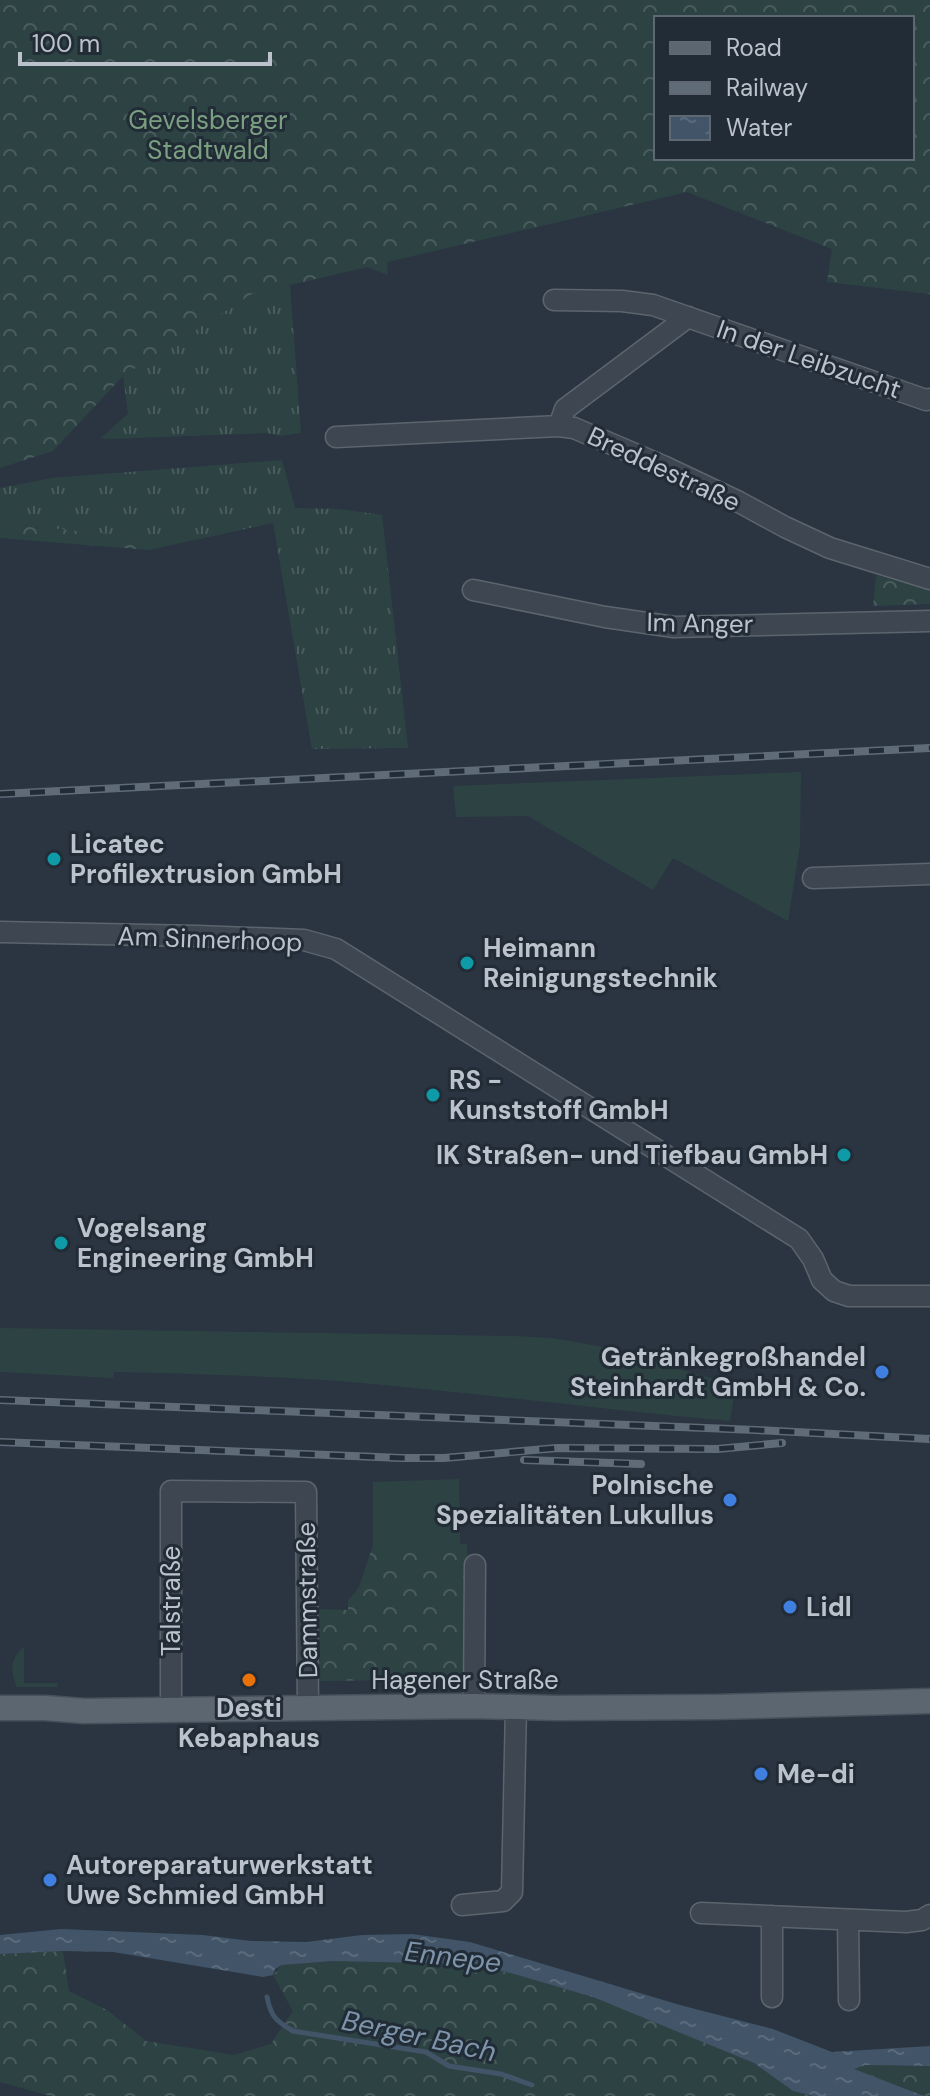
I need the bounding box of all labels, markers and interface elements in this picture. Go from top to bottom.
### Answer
scale bar [20,16,270,66]
legend [654,16,914,160]
text: 100 m [32,28,100,59]
text: Road [726,32,782,63]
text: Railway [726,72,808,103]
park label: Gevelsberger Stadtwald [128,103,288,167]
text: Water [726,112,792,143]
street label: In der Leibzucht [712,312,906,406]
street label: Breddestraße [582,419,746,519]
street label: Im Anger [646,605,754,641]
place label: Licatec Profilextrusion GmbH [70,827,342,891]
marker: Licatec Profilextrusion GmbH [45,850,63,868]
street label: Am Sinnerhoop [117,919,303,959]
place label: Heimann Reinigungstechnik [483,931,718,995]
marker: Heimann Reinigungstechnik [458,954,476,972]
place label: RS - Kunststoff GmbH [449,1063,668,1127]
marker: RS - Kunststoff GmbH [424,1086,442,1104]
place label: IK Straßen- und Tiefbau GmbH [436,1138,828,1172]
marker: IK Straßen- und Tiefbau GmbH [835,1146,853,1164]
place label: Vogelsang Engineering GmbH [77,1211,314,1275]
marker: Vogelsang Engineering GmbH [52,1234,70,1252]
place label: Getränkegroßhandel Steinhardt GmbH & Co. [570,1340,866,1404]
marker: Getränkegroßhandel Steinhardt GmbH & Co. [873,1363,891,1381]
place label: Polnische Spezialitäten Lukullus [436,1468,714,1532]
marker: Polnische Spezialitäten Lukullus [721,1491,739,1509]
street label: Dammstraße [289,1522,325,1678]
street label: Talstraße [154,1546,188,1656]
place label: Lidl [806,1590,852,1624]
marker: Lidl [781,1598,799,1616]
street label: Hagener Straße [371,1663,559,1697]
marker: Desti Kebaphaus [240,1671,258,1689]
place label: Desti Kebaphaus [178,1691,320,1755]
place label: Me-di [777,1757,855,1791]
marker: Me-di [752,1765,770,1783]
place label: Autoreparaturwerkstatt Uwe Schmied GmbH [66,1848,373,1912]
marker: Autoreparaturwerkstatt Uwe Schmied GmbH [41,1871,59,1889]
water label: Ennepe [403,1933,503,1981]
water label: Berger Bach [338,2002,500,2070]

